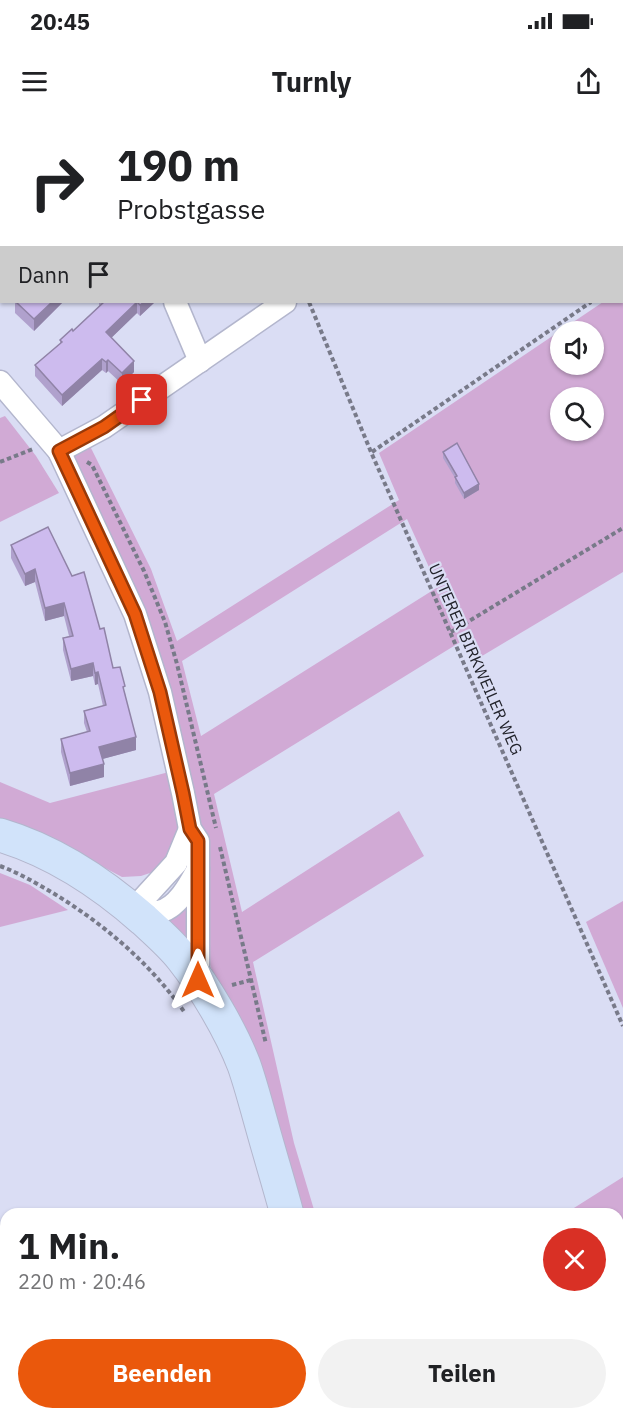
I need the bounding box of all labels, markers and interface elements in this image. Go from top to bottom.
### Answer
text: 20:45 [30,7,90,36]
text: Turnly [271,64,352,99]
icon: menu [18,65,51,98]
icon: share [572,65,605,98]
text: 190 m [117,138,240,193]
icon: right [18,144,96,222]
text: Probstgasse [117,191,265,226]
icon: arrive [82,258,115,291]
text: Dann [18,260,70,289]
map controls [550,321,604,441]
button: sound [550,321,604,375]
pin [116,374,167,425]
icon: arrive [125,383,158,416]
button: search [550,387,604,441]
street label: UNTERER BIRKWEILER WEG [425,560,527,758]
position arrow [166,948,230,1012]
text: 1 Min. [18,1222,121,1269]
button: close [543,1228,606,1291]
text: 220 m · 20:46 [18,1268,146,1295]
button: Beenden [18,1339,306,1408]
button: Teilen [318,1339,606,1408]

